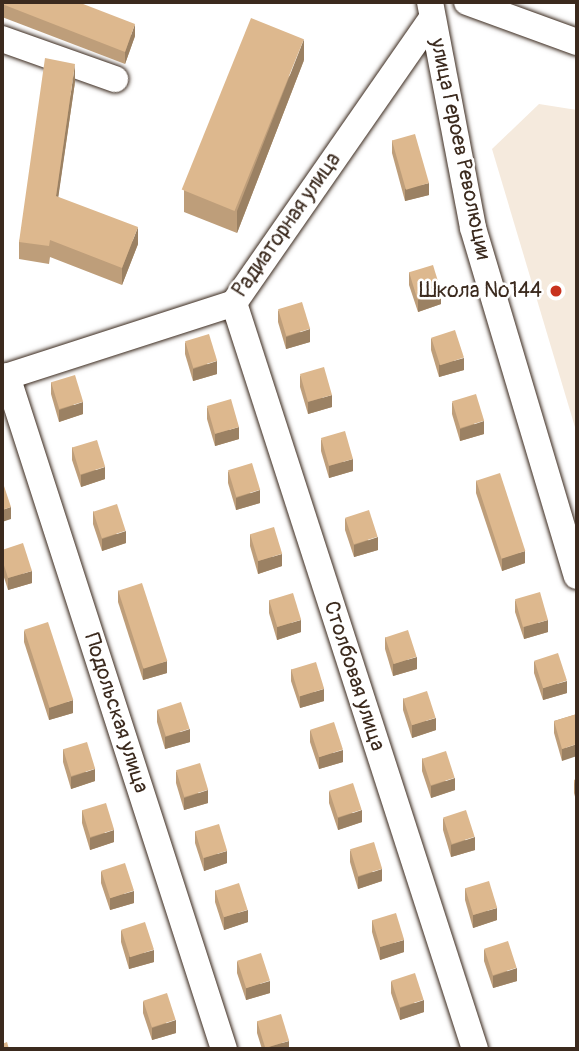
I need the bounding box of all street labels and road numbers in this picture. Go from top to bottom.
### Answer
street label: улица Героев Революции [424,36,496,262]
street label: Радиаторная улица [228,148,346,302]
street label: Столбовая улица [318,598,390,754]
street label: Подольская улица [78,630,154,796]

